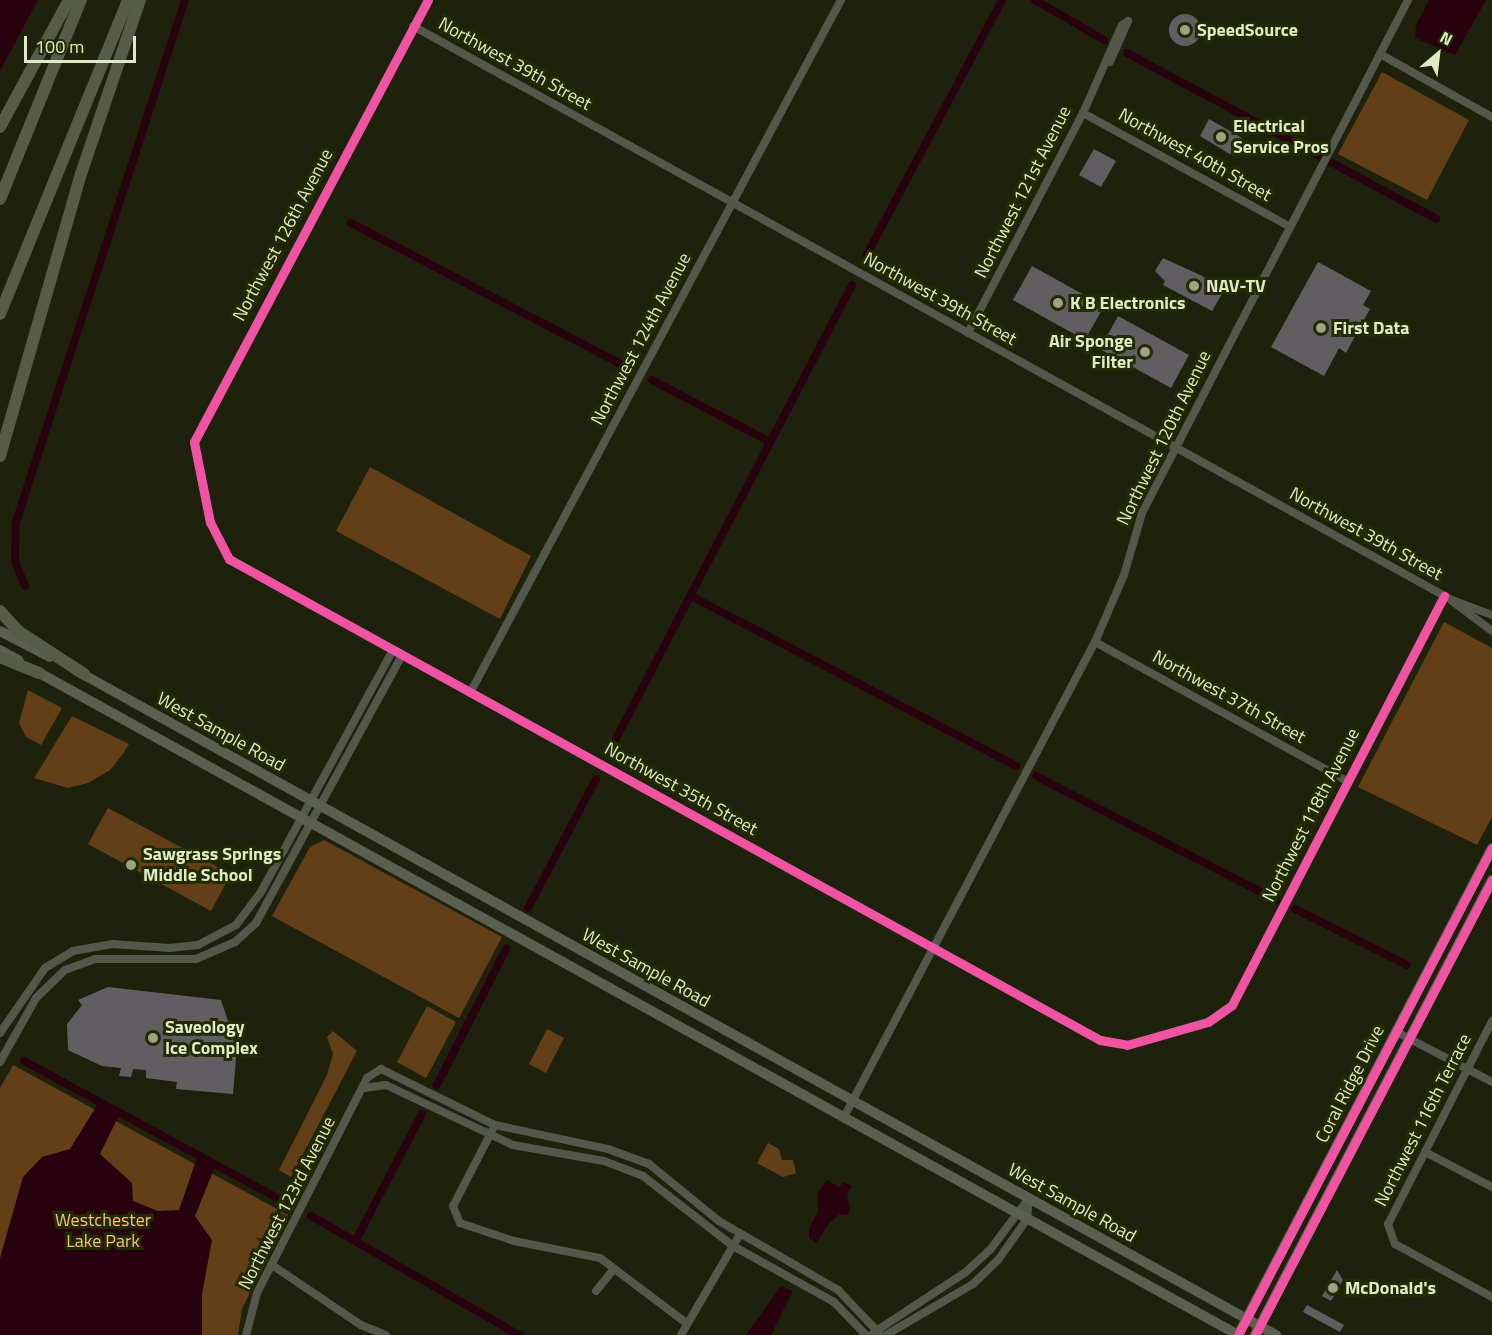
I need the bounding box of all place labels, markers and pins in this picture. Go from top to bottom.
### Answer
place label: SpeedSource [1197,19,1298,41]
marker: SpeedSource [1178,23,1192,37]
place label: Electrical Service Pros [1233,116,1329,158]
marker: Electrical Service Pros [1214,130,1228,144]
place label: NAV-TV [1206,275,1266,297]
marker: NAV-TV [1187,279,1201,293]
place label: K B Electronics [1070,292,1186,314]
marker: K B Electronics [1051,296,1065,310]
place label: First Data [1333,317,1409,339]
marker: First Data [1314,321,1328,335]
place label: Air Sponge Filter [1049,331,1133,374]
marker: Air Sponge Filter [1138,345,1152,359]
place label: Sawgrass Springs Middle School [143,844,281,886]
marker: Sawgrass Springs Middle School [124,858,138,872]
place label: Saveology Ice Complex [165,1017,258,1060]
marker: Saveology Ice Complex [146,1031,160,1045]
place label: McDonald's [1345,1277,1436,1299]
marker: McDonald's [1326,1281,1340,1295]

